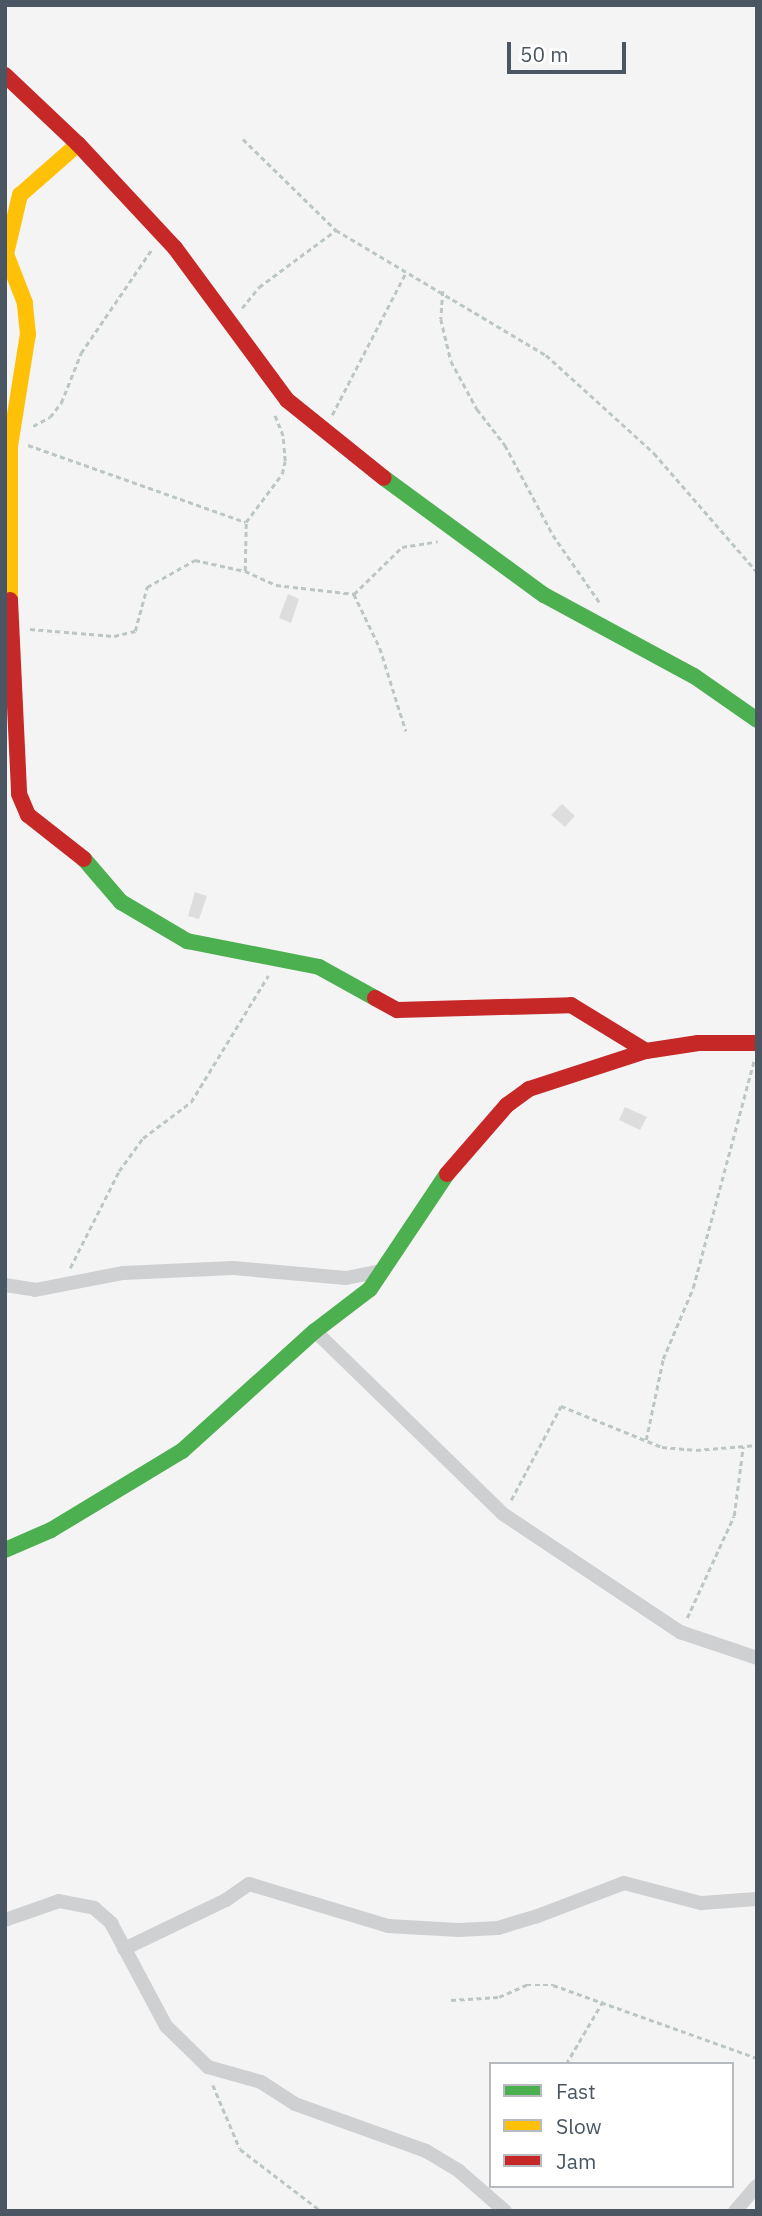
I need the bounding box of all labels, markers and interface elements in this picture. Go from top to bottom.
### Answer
scale bar [510,28,629,72]
text: 50 m [520,40,569,68]
legend [489,2062,734,2188]
text: Fast [556,2077,596,2105]
text: Slow [556,2112,602,2140]
text: Jam [556,2147,596,2175]

